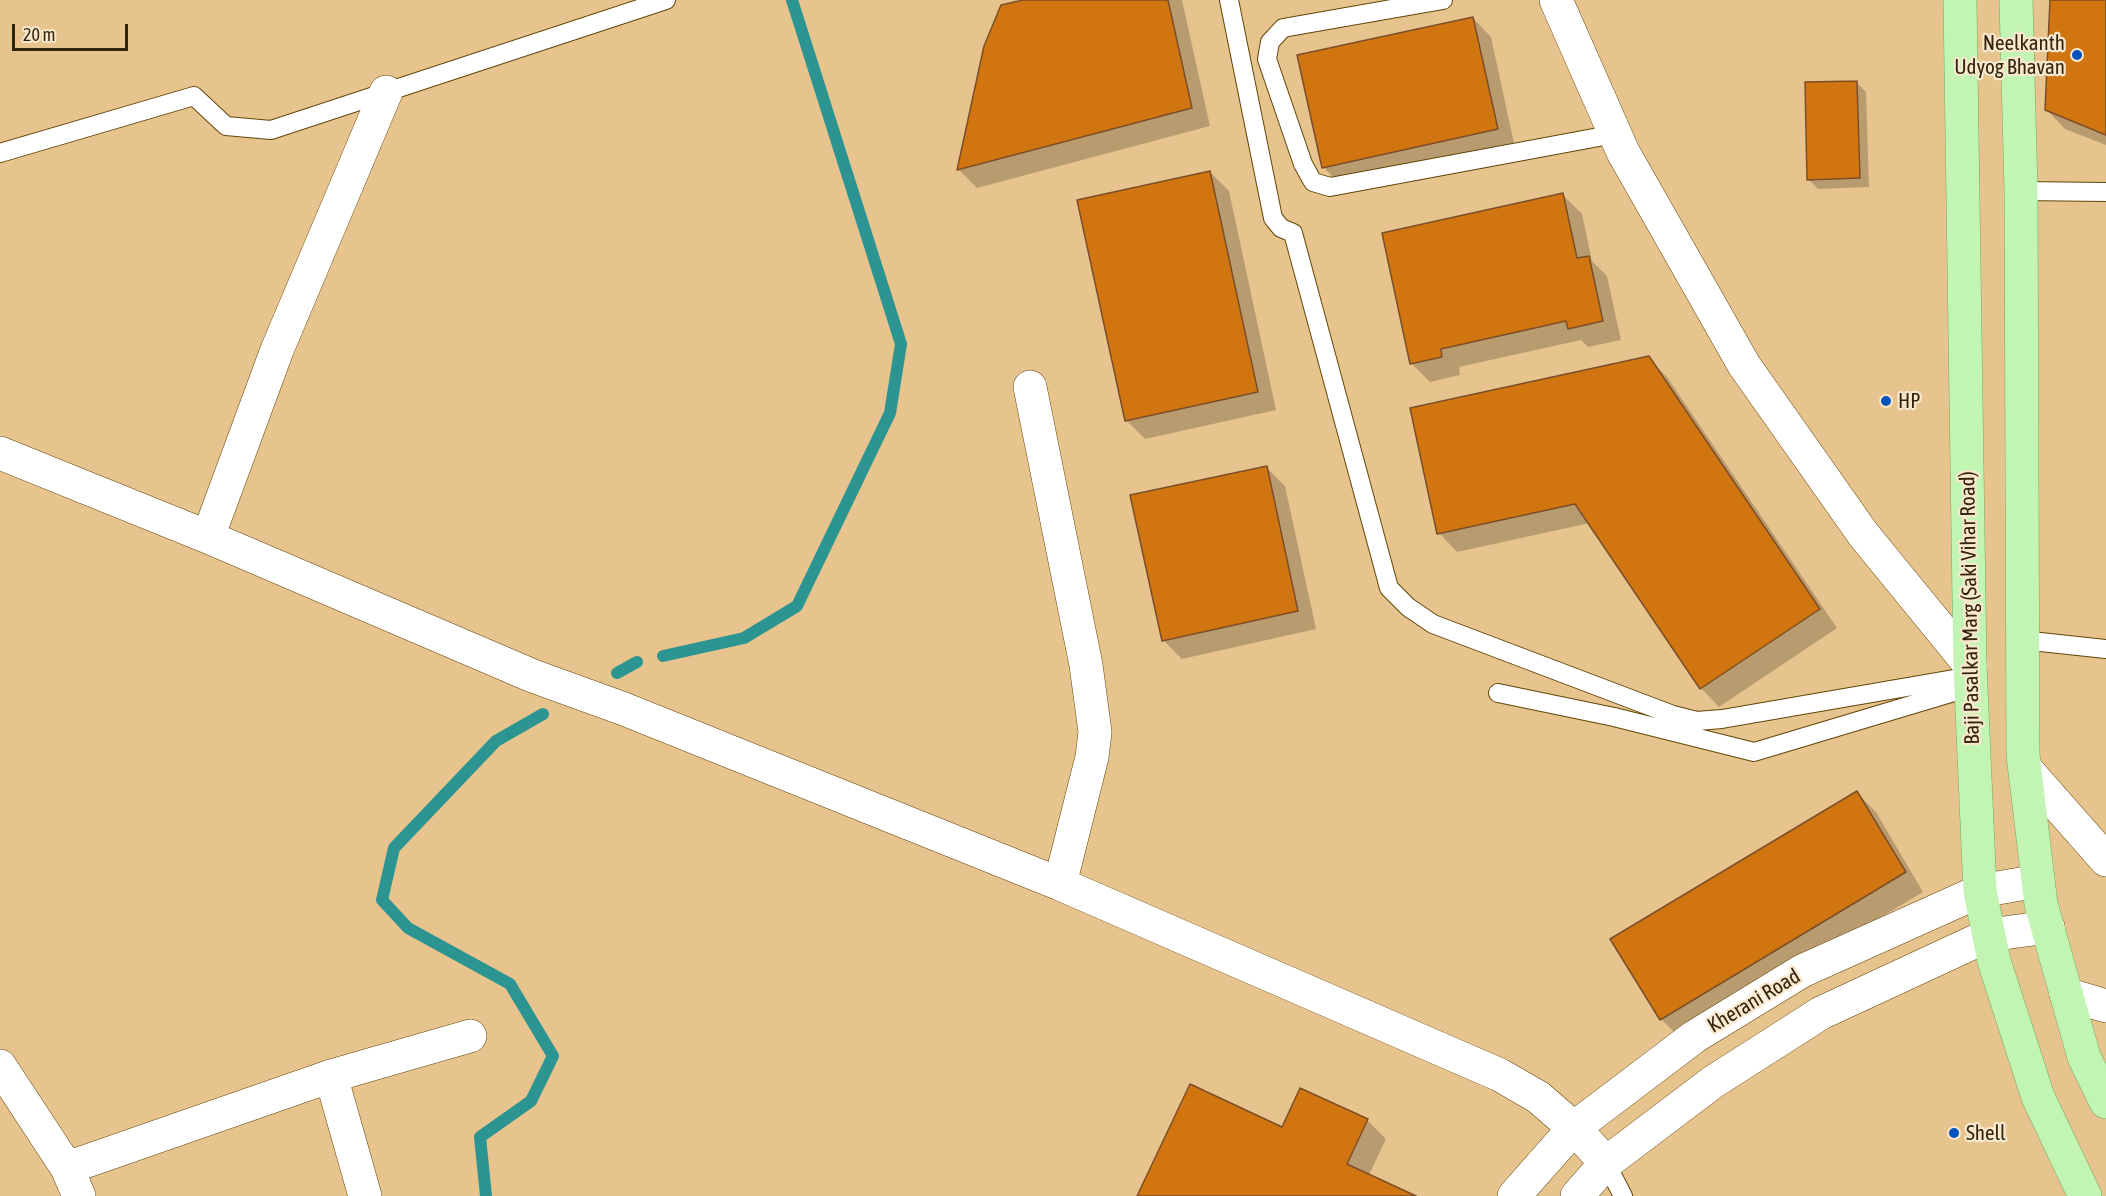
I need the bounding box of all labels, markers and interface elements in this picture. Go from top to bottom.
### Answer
scale bar [15,12,130,50]
text: 20 m [23,24,55,45]
place label: Neelkanth Udyog Bhavan [1954,30,2065,80]
marker: Neelkanth Udyog Bhavan [2070,48,2084,62]
place label: HP [1898,388,1920,414]
marker: HP [1879,394,1893,408]
street label: Baji Pasalkar Marg (Saki Vihar Road) [1955,471,1985,745]
street label: Kherani Road [1703,964,1805,1038]
place label: Shell [1966,1120,2006,1146]
marker: Shell [1947,1126,1961,1140]

